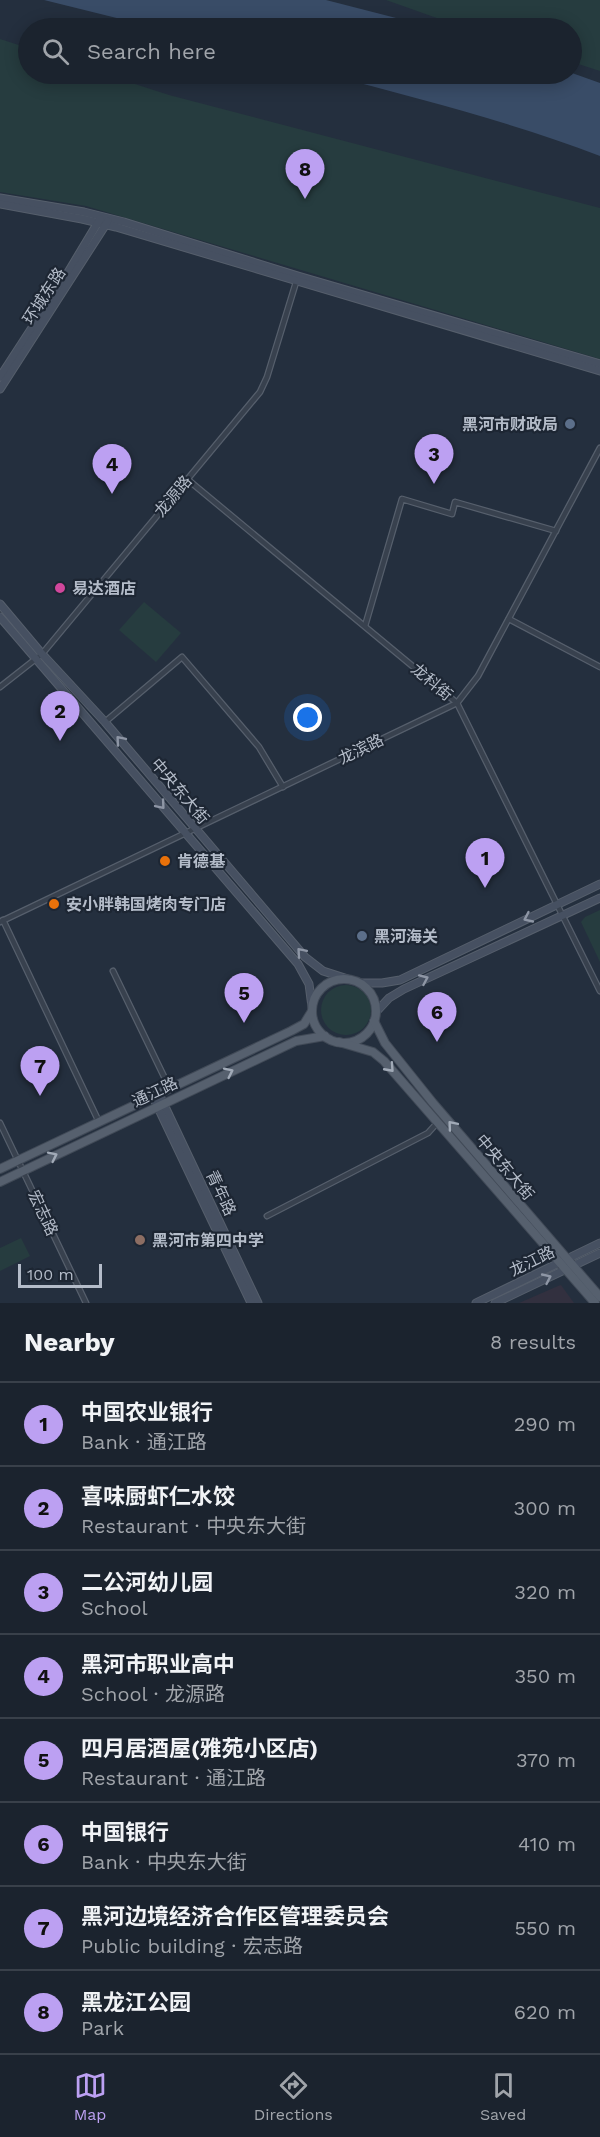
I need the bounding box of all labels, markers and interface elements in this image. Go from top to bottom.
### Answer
search box [18,18,582,84]
icon: search [39,35,72,68]
text: Search here [87,39,216,64]
pin: 8 [286,150,324,199]
street label: 环城东路 [19,264,69,328]
place label: 黑河市财政局 [462,415,558,434]
marker: 黑河市财政局 [563,417,577,431]
pin: 3 [414,434,454,484]
pin: 4 [92,444,132,494]
street label: 龙源路 [150,472,196,520]
place label: 易达酒店 [72,579,136,598]
marker: 易达酒店 [53,581,67,595]
street label: 龙科街 [408,659,456,705]
pin: 2 [40,692,80,741]
your location [293,703,322,732]
street label: 龙滨路 [335,730,387,768]
one-way arrow [116,736,127,747]
street label: 中央东大街 [147,754,213,828]
one-way arrow [154,798,165,809]
pin: 1 [466,838,504,888]
place label: 肯德基 [177,852,226,871]
marker: 肯德基 [158,854,172,868]
place label: 安小胖韩国烤肉专门店 [66,895,226,914]
marker: 安小胖韩国烤肉专门店 [47,897,61,911]
one-way arrow [524,911,535,923]
place label: 黑河海关 [374,927,438,946]
marker: 黑河海关 [355,929,369,943]
one-way arrow [297,948,308,959]
pin: 5 [224,974,264,1023]
one-way arrow [418,975,429,987]
pin: 6 [418,992,456,1042]
pin: 7 [20,1046,60,1096]
one-way arrow [383,1061,394,1072]
one-way arrow [222,1068,233,1080]
street label: 通江路 [129,1073,181,1111]
one-way arrow [448,1121,459,1132]
street label: 中央东大街 [472,1130,538,1204]
one-way arrow [46,1152,57,1164]
street label: 青年路 [202,1167,240,1219]
street label: 宏志路 [24,1187,62,1239]
place label: 黑河市第四中学 [152,1231,264,1250]
marker: 黑河市第四中学 [133,1233,147,1247]
street label: 龙江路 [506,1242,558,1280]
scale bar [18,1261,102,1288]
text: 100 m [27,1265,74,1284]
one-way arrow [541,1274,552,1286]
text: Nearby [24,1327,115,1357]
text: 8 results [490,1330,576,1354]
text: 中国农业银行 [81,1400,213,1425]
text: 1 [39,1412,48,1436]
text: 290 m [514,1412,576,1436]
text: Bank · 通江路 [81,1430,207,1454]
text: 喜味厨虾仁水饺 [81,1484,235,1509]
text: 2 [38,1496,49,1520]
text: 300 m [514,1496,576,1520]
text: Restaurant · 中央东大街 [81,1514,306,1538]
text: 二公河幼儿园 [81,1570,213,1595]
text: 3 [38,1580,49,1604]
text: 320 m [514,1580,576,1604]
text: School [81,1596,148,1620]
text: 黑河市职业高中 [81,1652,235,1677]
text: 4 [37,1664,50,1688]
text: 350 m [514,1664,576,1688]
text: School · 龙源路 [81,1682,225,1706]
text: 四月居酒屋(雅苑小区店) [81,1736,318,1761]
text: 5 [38,1748,49,1772]
text: 370 m [516,1748,576,1772]
text: Restaurant · 通江路 [81,1766,266,1790]
text: 中国银行 [81,1820,169,1845]
text: 6 [37,1832,50,1856]
text: 410 m [518,1832,576,1856]
text: Bank · 中央东大街 [81,1850,247,1874]
text: 黑河边境经济合作区管理委员会 [81,1904,389,1929]
text: 7 [37,1916,50,1940]
text: 550 m [514,1916,576,1940]
text: Public building · 宏志路 [81,1934,303,1958]
text: 黑龙江公园 [81,1990,191,2015]
text: 8 [37,2000,50,2024]
text: 620 m [514,2000,576,2024]
text: Park [81,2016,124,2040]
tab: Map [74,2069,107,2124]
tab: Directions [254,2069,333,2124]
tab: Saved [480,2069,526,2124]

